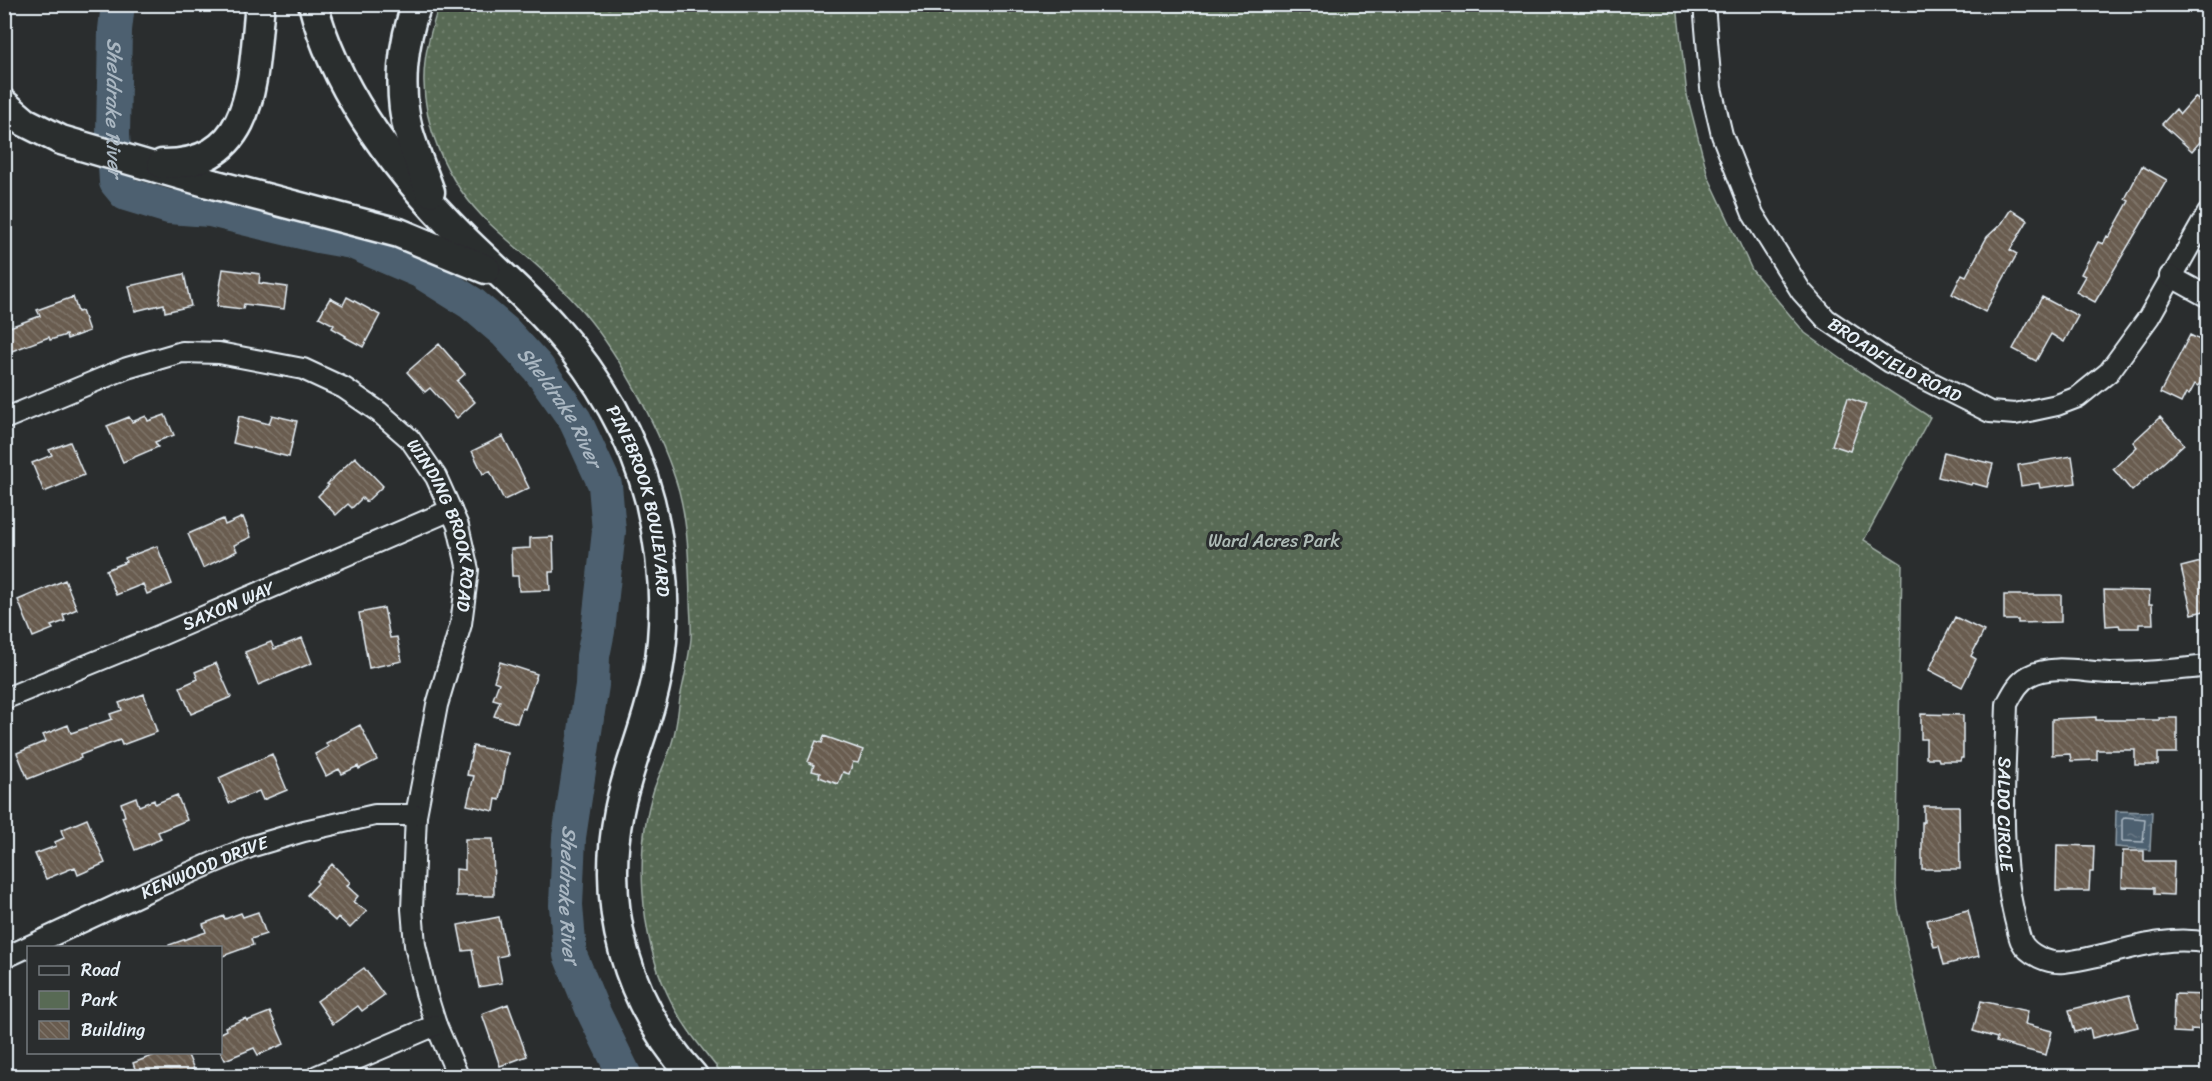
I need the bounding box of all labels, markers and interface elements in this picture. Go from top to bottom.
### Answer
water label: Sheldrake River [95,38,133,182]
street label: BROADFIELD ROAD [1821,308,1968,412]
water label: Sheldrake River [508,338,613,477]
street label: PINEBROOK BOULEVARD [597,399,679,597]
street label: WINDING BROOK ROAD [398,432,484,614]
park label: Ward Acres Park [1208,525,1340,557]
street label: SAXON WAY [177,571,281,640]
street label: SALDO CIRCLE [1988,756,2023,875]
water label: Sheldrake River [548,823,591,974]
street label: KENWOOD DRIVE [135,826,273,908]
legend [27,946,222,1054]
text: Road [81,954,121,986]
text: Park [81,984,118,1016]
text: Building [81,1014,145,1046]

